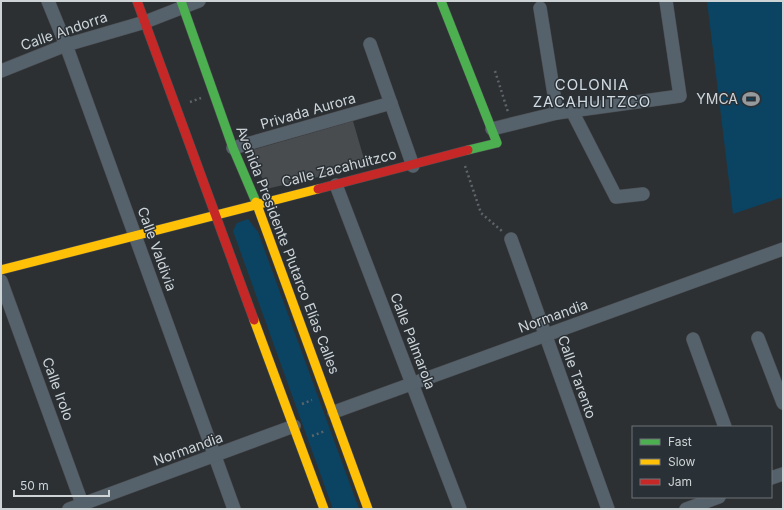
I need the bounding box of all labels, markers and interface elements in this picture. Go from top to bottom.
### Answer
street label: Calle Andorra [18,8,109,53]
district label: COLONIA ZACAHUITZCO [533,75,651,111]
street label: Privada Aurora [258,89,357,132]
sports icon: YMCA [741,89,761,109]
place label: YMCA [696,90,738,107]
street label: Avenida Presidente Plutarco Elías Calles [233,123,344,376]
street label: Calle Zacahuitzco [280,145,398,190]
street label: Calle Valdivia [134,204,181,293]
street label: Calle Palmarola [387,290,440,391]
street label: Normandia [516,295,590,336]
street label: Calle Tarento [555,333,600,421]
street label: Calle Irolo [39,355,78,423]
legend [632,426,772,498]
street label: Normandia [151,428,225,469]
text: Fast [668,434,692,449]
text: Slow [668,454,696,469]
scale bar [14,472,109,498]
text: Jam [668,474,692,489]
text: 50 m [20,478,49,493]

